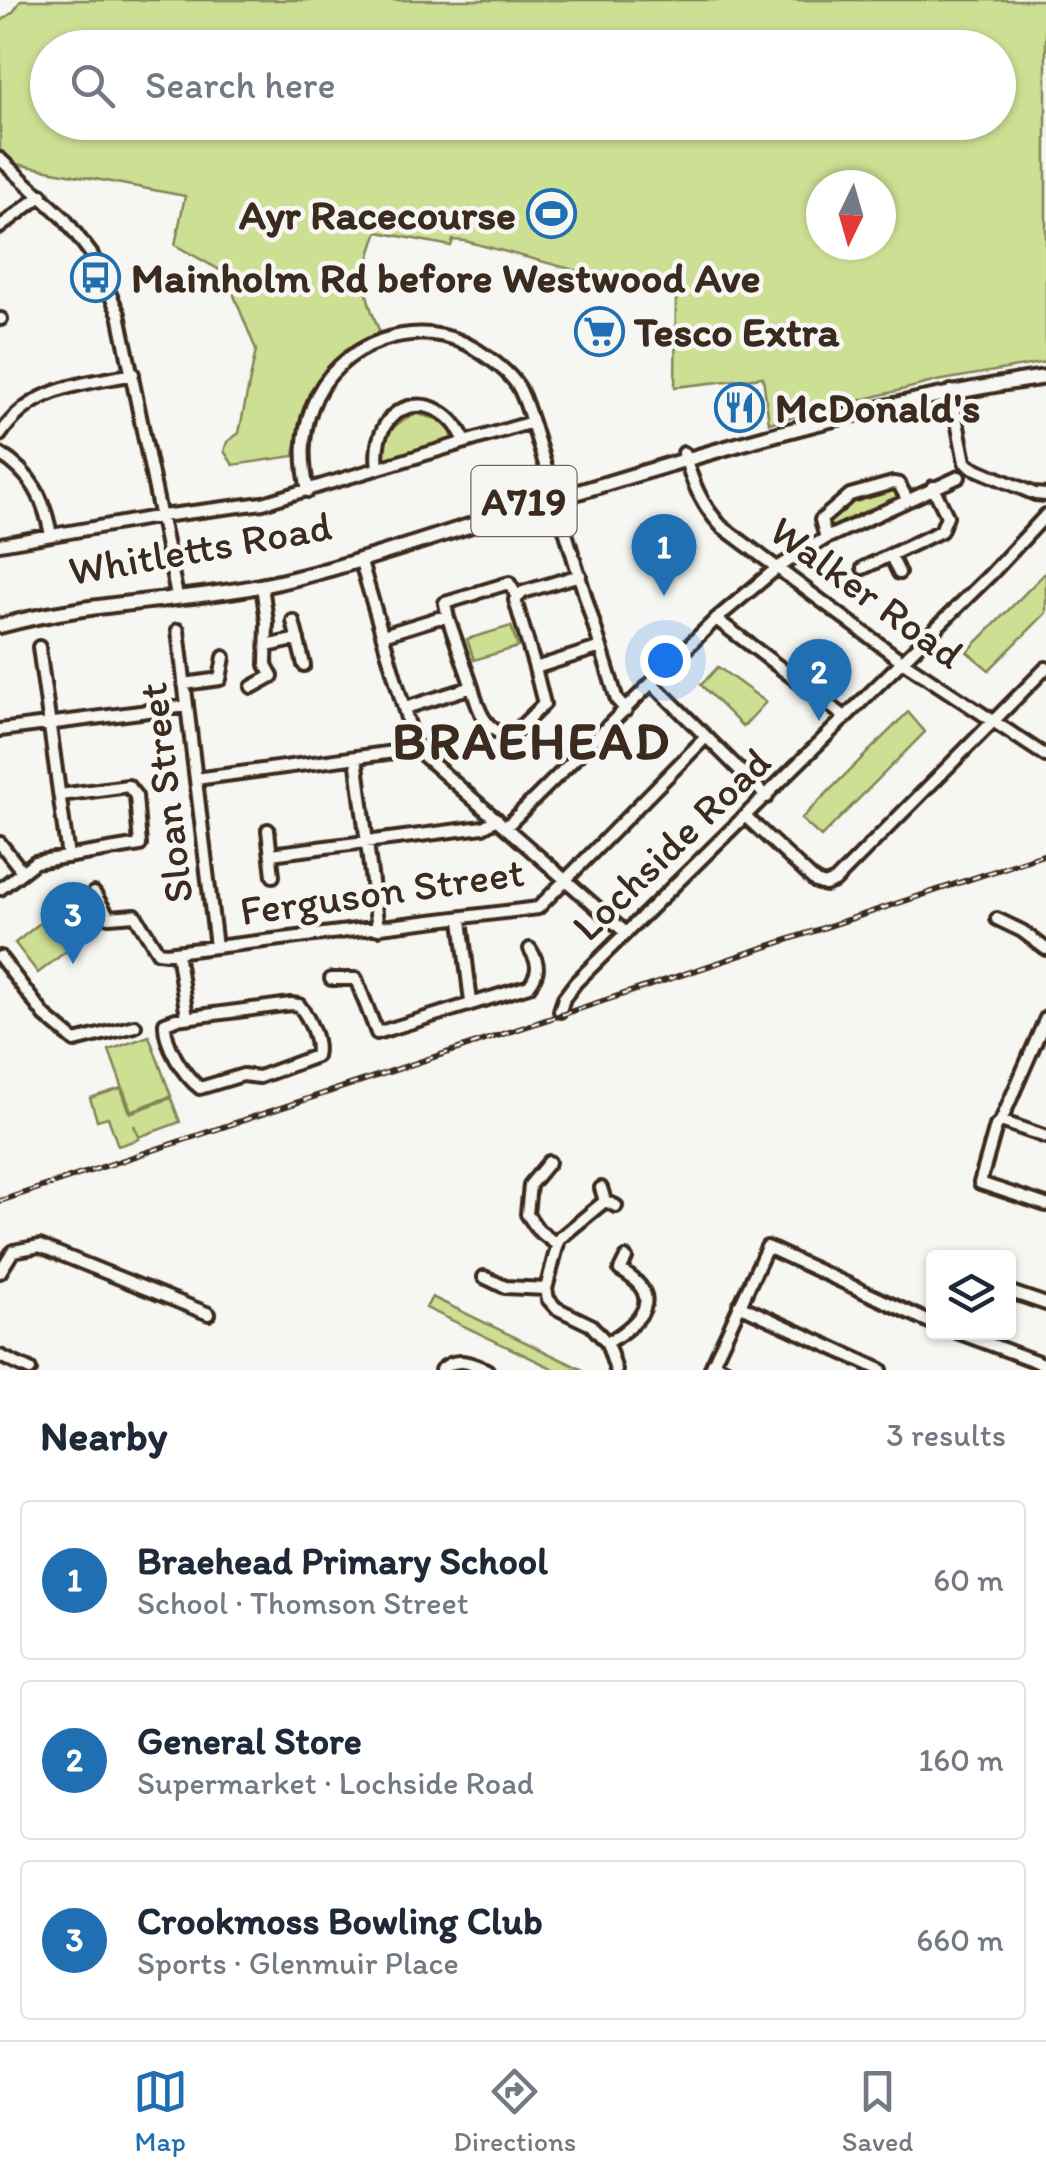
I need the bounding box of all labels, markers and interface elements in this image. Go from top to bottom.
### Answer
search box [30,30,1016,140]
icon: search [65,58,120,113]
text: Search here [145,62,336,108]
north arrow [806,170,896,260]
sports icon: Ayr Racecourse [525,188,577,240]
place label: Ayr Racecourse [239,189,516,240]
bus stop icon: Mainholm Rd before Westwood Ave [70,251,122,303]
place label: Mainholm Rd before Westwood Ave [131,252,760,303]
supermarket icon: Tesco Extra [573,305,625,357]
place label: Tesco Extra [633,306,840,357]
restaurant icon: McDonald's [714,381,766,433]
place label: McDonald's [775,382,980,433]
road number: A719 [472,466,576,536]
street label: Whitletts Road [65,500,335,596]
street label: Walker Road [760,505,974,679]
pin: 1 [632,514,696,596]
your location [640,635,691,686]
pin: 2 [786,638,852,721]
street label: Sloan Street [126,680,204,906]
district label: BRAEHEAD [392,710,672,772]
street label: Lochside Road [561,737,781,951]
street label: Ferguson Street [237,846,527,936]
pin: 3 [40,882,106,964]
map controls [926,1250,1016,1340]
button: layers [926,1250,1016,1340]
text: Nearby [40,1410,167,1461]
text: 3 results [886,1416,1006,1454]
text: Braehead Primary School [137,1538,548,1584]
text: 1 [67,1561,82,1599]
text: 60 m [933,1561,1004,1599]
text: School · Thomson Street [137,1584,469,1622]
text: General Store [137,1718,362,1764]
text: 2 [66,1741,83,1779]
text: 160 m [918,1741,1004,1779]
text: Supermarket · Lochside Road [137,1764,534,1802]
text: Crookmoss Bowling Club [137,1898,543,1944]
text: 3 [66,1921,83,1959]
text: 660 m [916,1921,1004,1959]
text: Sports · Glenmuir Place [137,1944,459,1982]
tab: Map [133,2064,188,2158]
tab: Directions [453,2064,576,2158]
tab: Saved [842,2064,913,2158]

